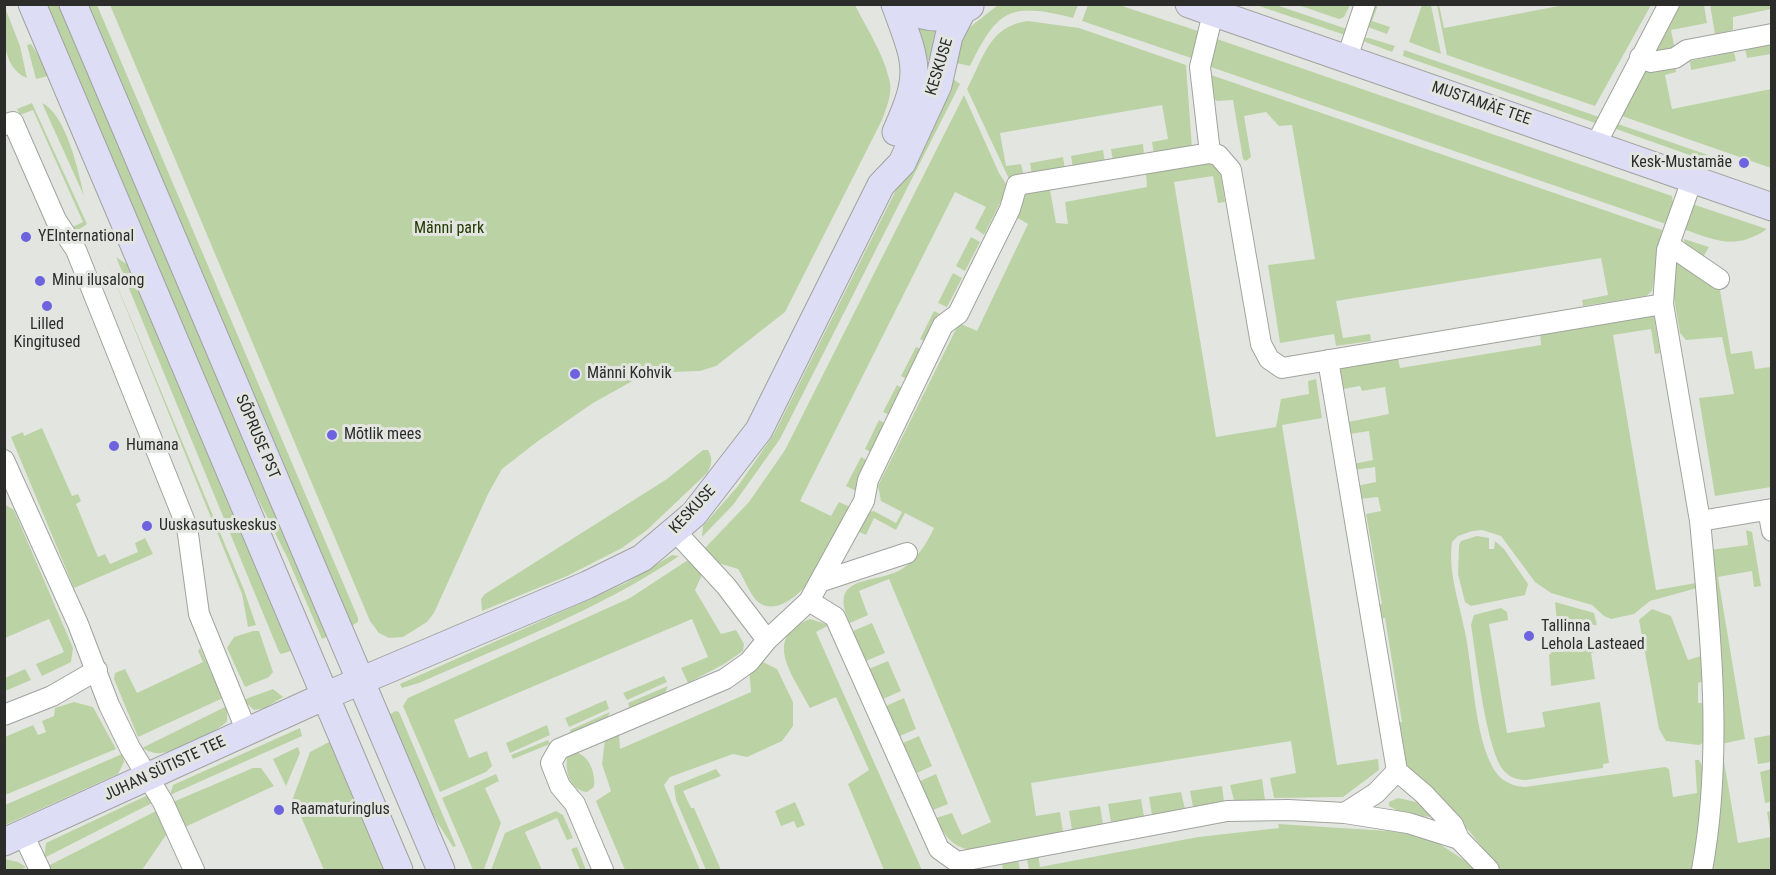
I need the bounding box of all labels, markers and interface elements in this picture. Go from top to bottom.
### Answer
street label: KESKUSE [922,36,958,98]
street label: MUSTAMÄE TEE [1429,78,1533,130]
place label: Kesk-Mustamäe [1631,153,1732,173]
marker: Kesk-Mustamäe [1737,156,1751,170]
park label: Männi park [414,219,484,239]
place label: YEInternational [38,227,134,247]
marker: YEInternational [19,230,33,244]
place label: Minu ilusalong [52,271,144,291]
marker: Minu ilusalong [33,274,47,288]
marker: Lilled Kingitused [40,299,54,313]
place label: Lilled Kingitused [14,315,80,353]
place label: Männi Kohvik [587,364,672,384]
marker: Männi Kohvik [568,367,582,381]
street label: SÕPRUSE PST [231,392,283,482]
place label: Mõtlik mees [344,425,421,445]
marker: Mõtlik mees [325,428,339,442]
place label: Humana [126,436,179,456]
marker: Humana [107,439,121,453]
street label: KESKUSE [666,482,720,538]
place label: Uuskasutuskeskus [159,516,277,536]
marker: Uuskasutuskeskus [140,519,154,533]
place label: Tallinna Lehola Lasteaed [1541,617,1645,655]
marker: Tallinna Lehola Lasteaed [1522,629,1536,643]
street label: JUHAN SÜTISTE TEE [101,732,229,806]
place label: Raamaturinglus [291,800,390,820]
marker: Raamaturinglus [272,803,286,817]

